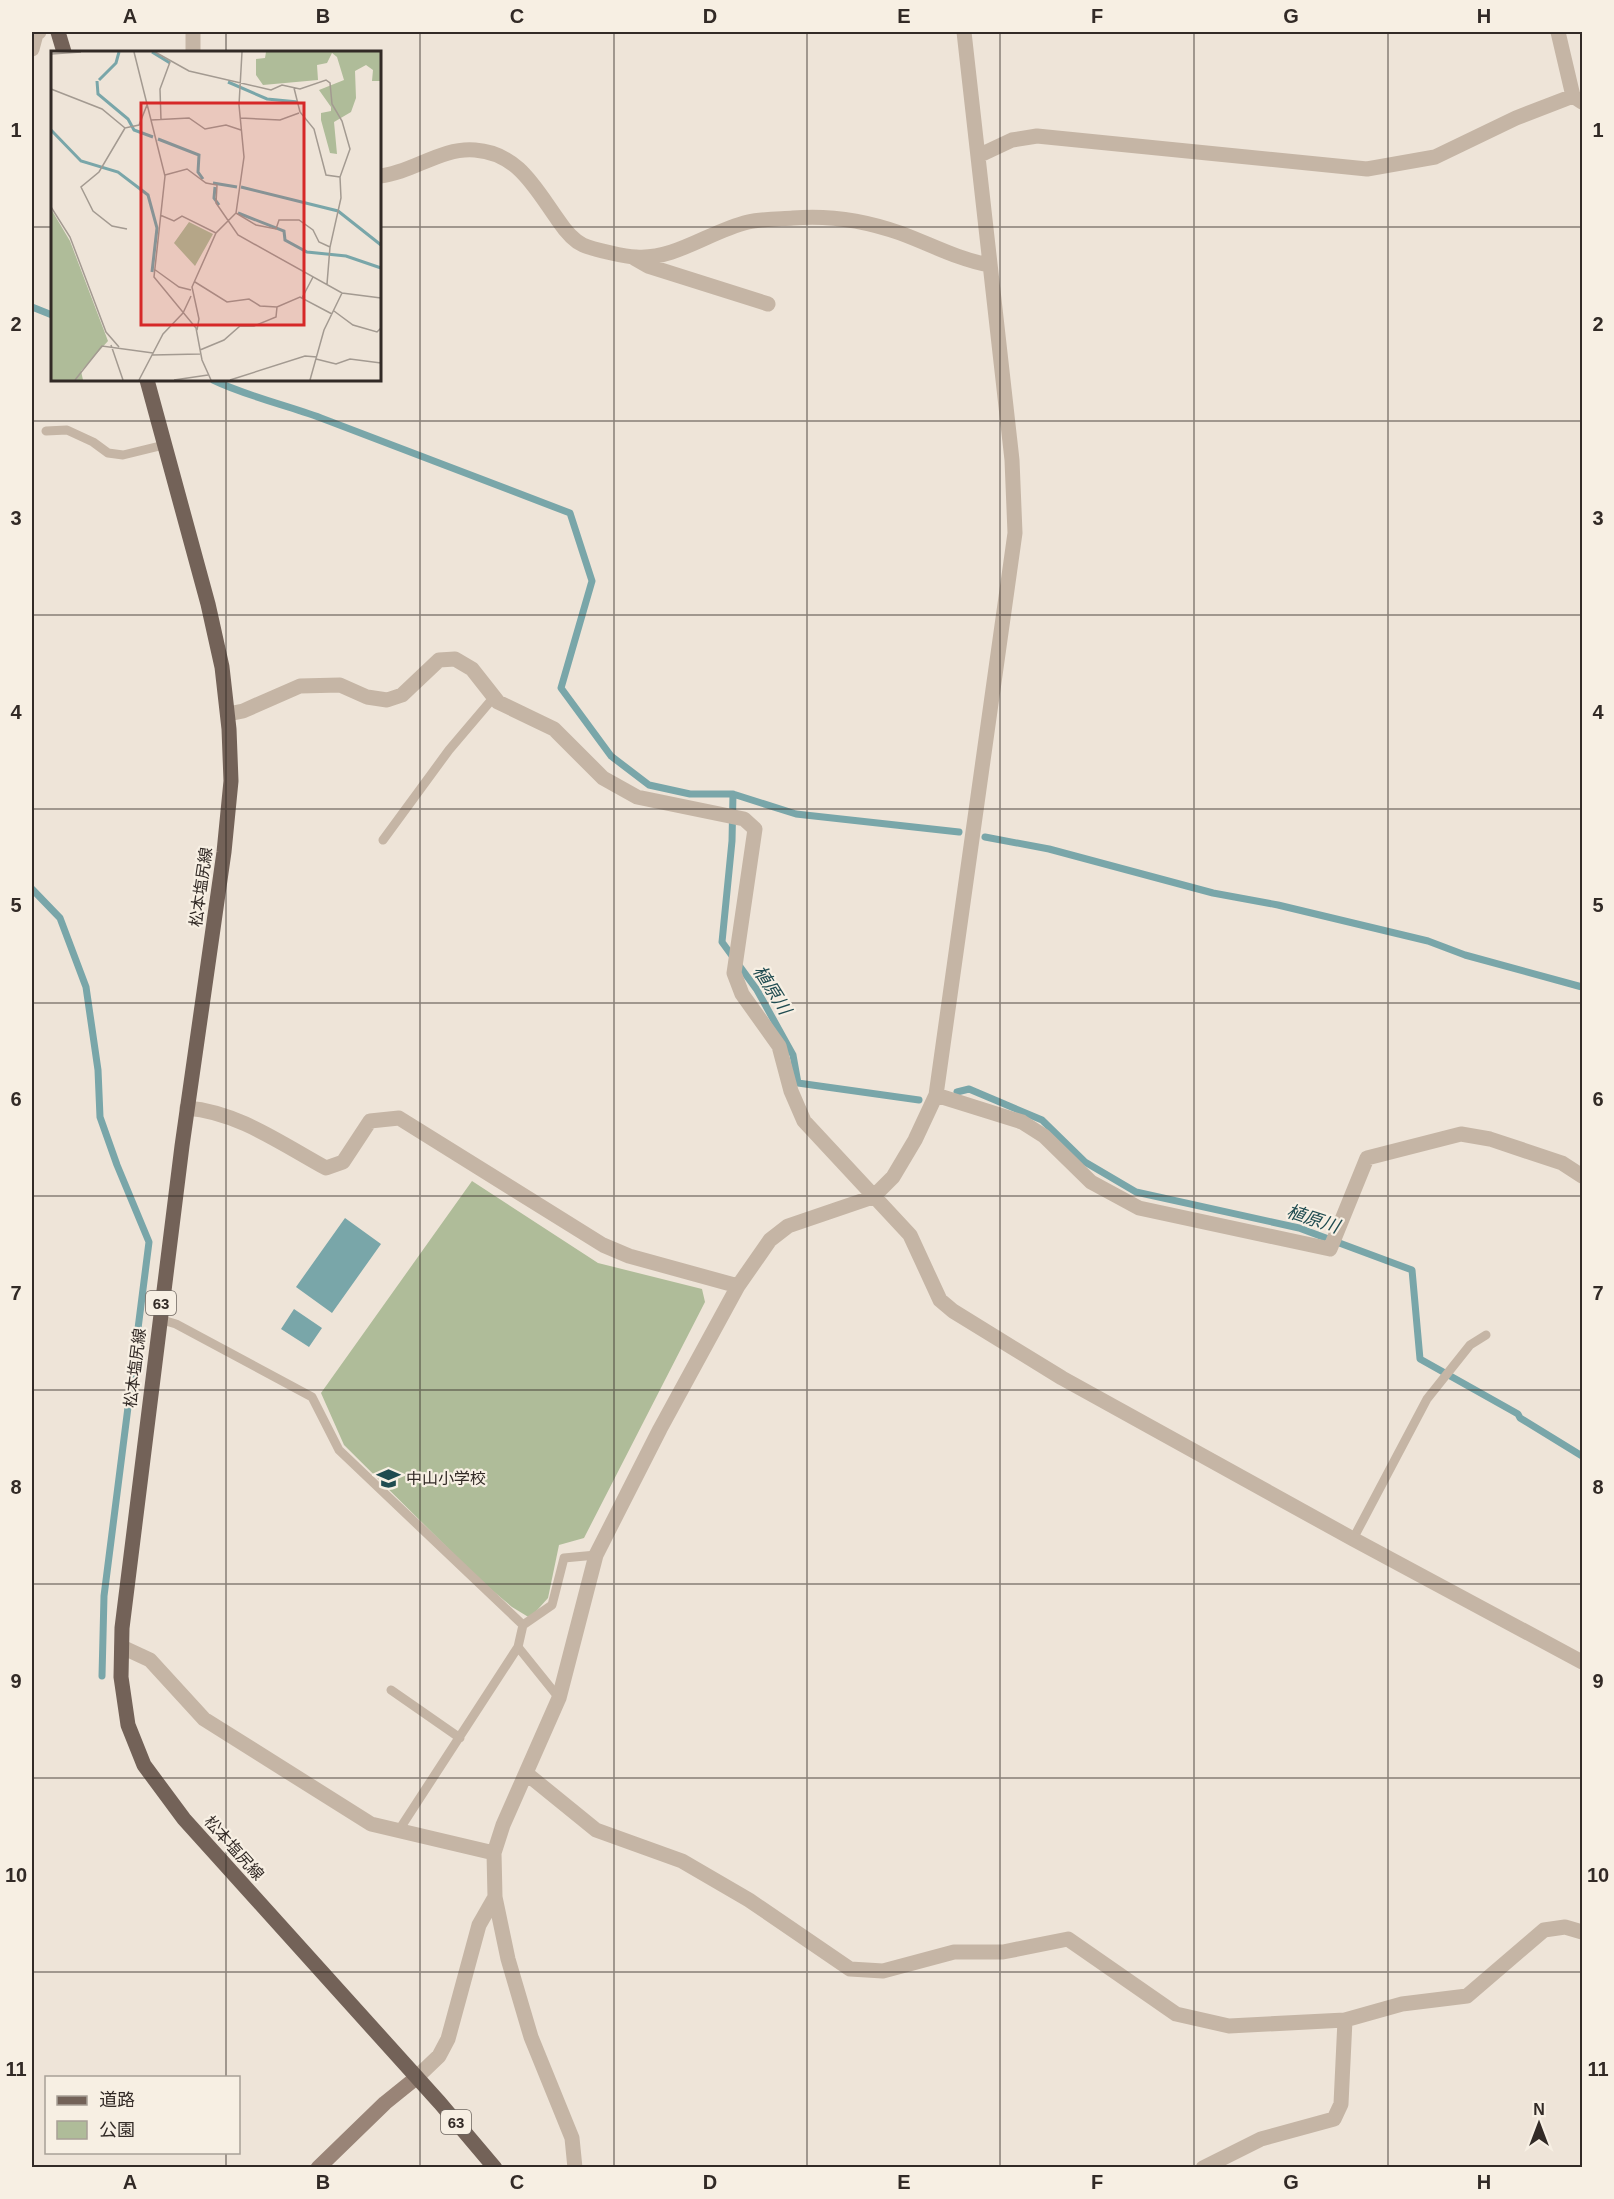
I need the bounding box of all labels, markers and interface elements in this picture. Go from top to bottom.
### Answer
text: A [123,5,137,27]
text: B [316,5,330,27]
text: C [510,5,524,27]
text: D [703,5,717,27]
text: E [897,5,911,27]
text: F [1091,5,1103,27]
text: G [1283,5,1299,27]
text: H [1477,5,1491,27]
inset map [51,51,381,381]
text: 1 [10,119,22,141]
text: 1 [1592,119,1604,141]
text: 2 [10,313,22,335]
text: 2 [1592,313,1604,335]
text: 3 [10,507,22,529]
text: 3 [1592,507,1604,529]
text: 4 [10,701,22,723]
text: 4 [1592,701,1604,723]
street label: 松本塩尻線 [187,846,215,928]
text: 5 [10,894,22,916]
text: 5 [1592,894,1604,916]
water label: 植原川 [749,962,796,1020]
text: 6 [10,1088,22,1110]
text: 6 [1592,1088,1604,1110]
water label: 植原川 [1284,1201,1344,1237]
text: 7 [10,1282,22,1304]
text: 7 [1592,1282,1604,1304]
road number: 63 [146,1291,176,1315]
street label: 松本塩尻線 [122,1327,148,1409]
school or university icon: 中山小学校 [375,1465,401,1491]
place label: 中山小学校 [406,1470,486,1487]
text: 8 [10,1476,22,1498]
text: 8 [1592,1476,1604,1498]
text: 9 [10,1670,22,1692]
text: 9 [1592,1670,1604,1692]
street label: 松本塩尻線 [201,1813,267,1883]
text: 10 [5,1864,27,1886]
text: 10 [1587,1864,1609,1886]
text: 11 [5,2058,27,2080]
text: 11 [1587,2058,1609,2080]
legend [45,2076,240,2154]
text: 道路 [99,2090,135,2110]
north arrow [1509,2094,1569,2154]
text: N [1533,2101,1545,2118]
road number: 63 [441,2110,471,2134]
text: 公園 [99,2120,135,2140]
text: A [123,2171,137,2193]
text: B [316,2171,330,2193]
text: C [510,2171,524,2193]
text: D [703,2171,717,2193]
text: E [897,2171,911,2193]
text: F [1091,2171,1103,2193]
text: G [1283,2171,1299,2193]
text: H [1477,2171,1491,2193]

